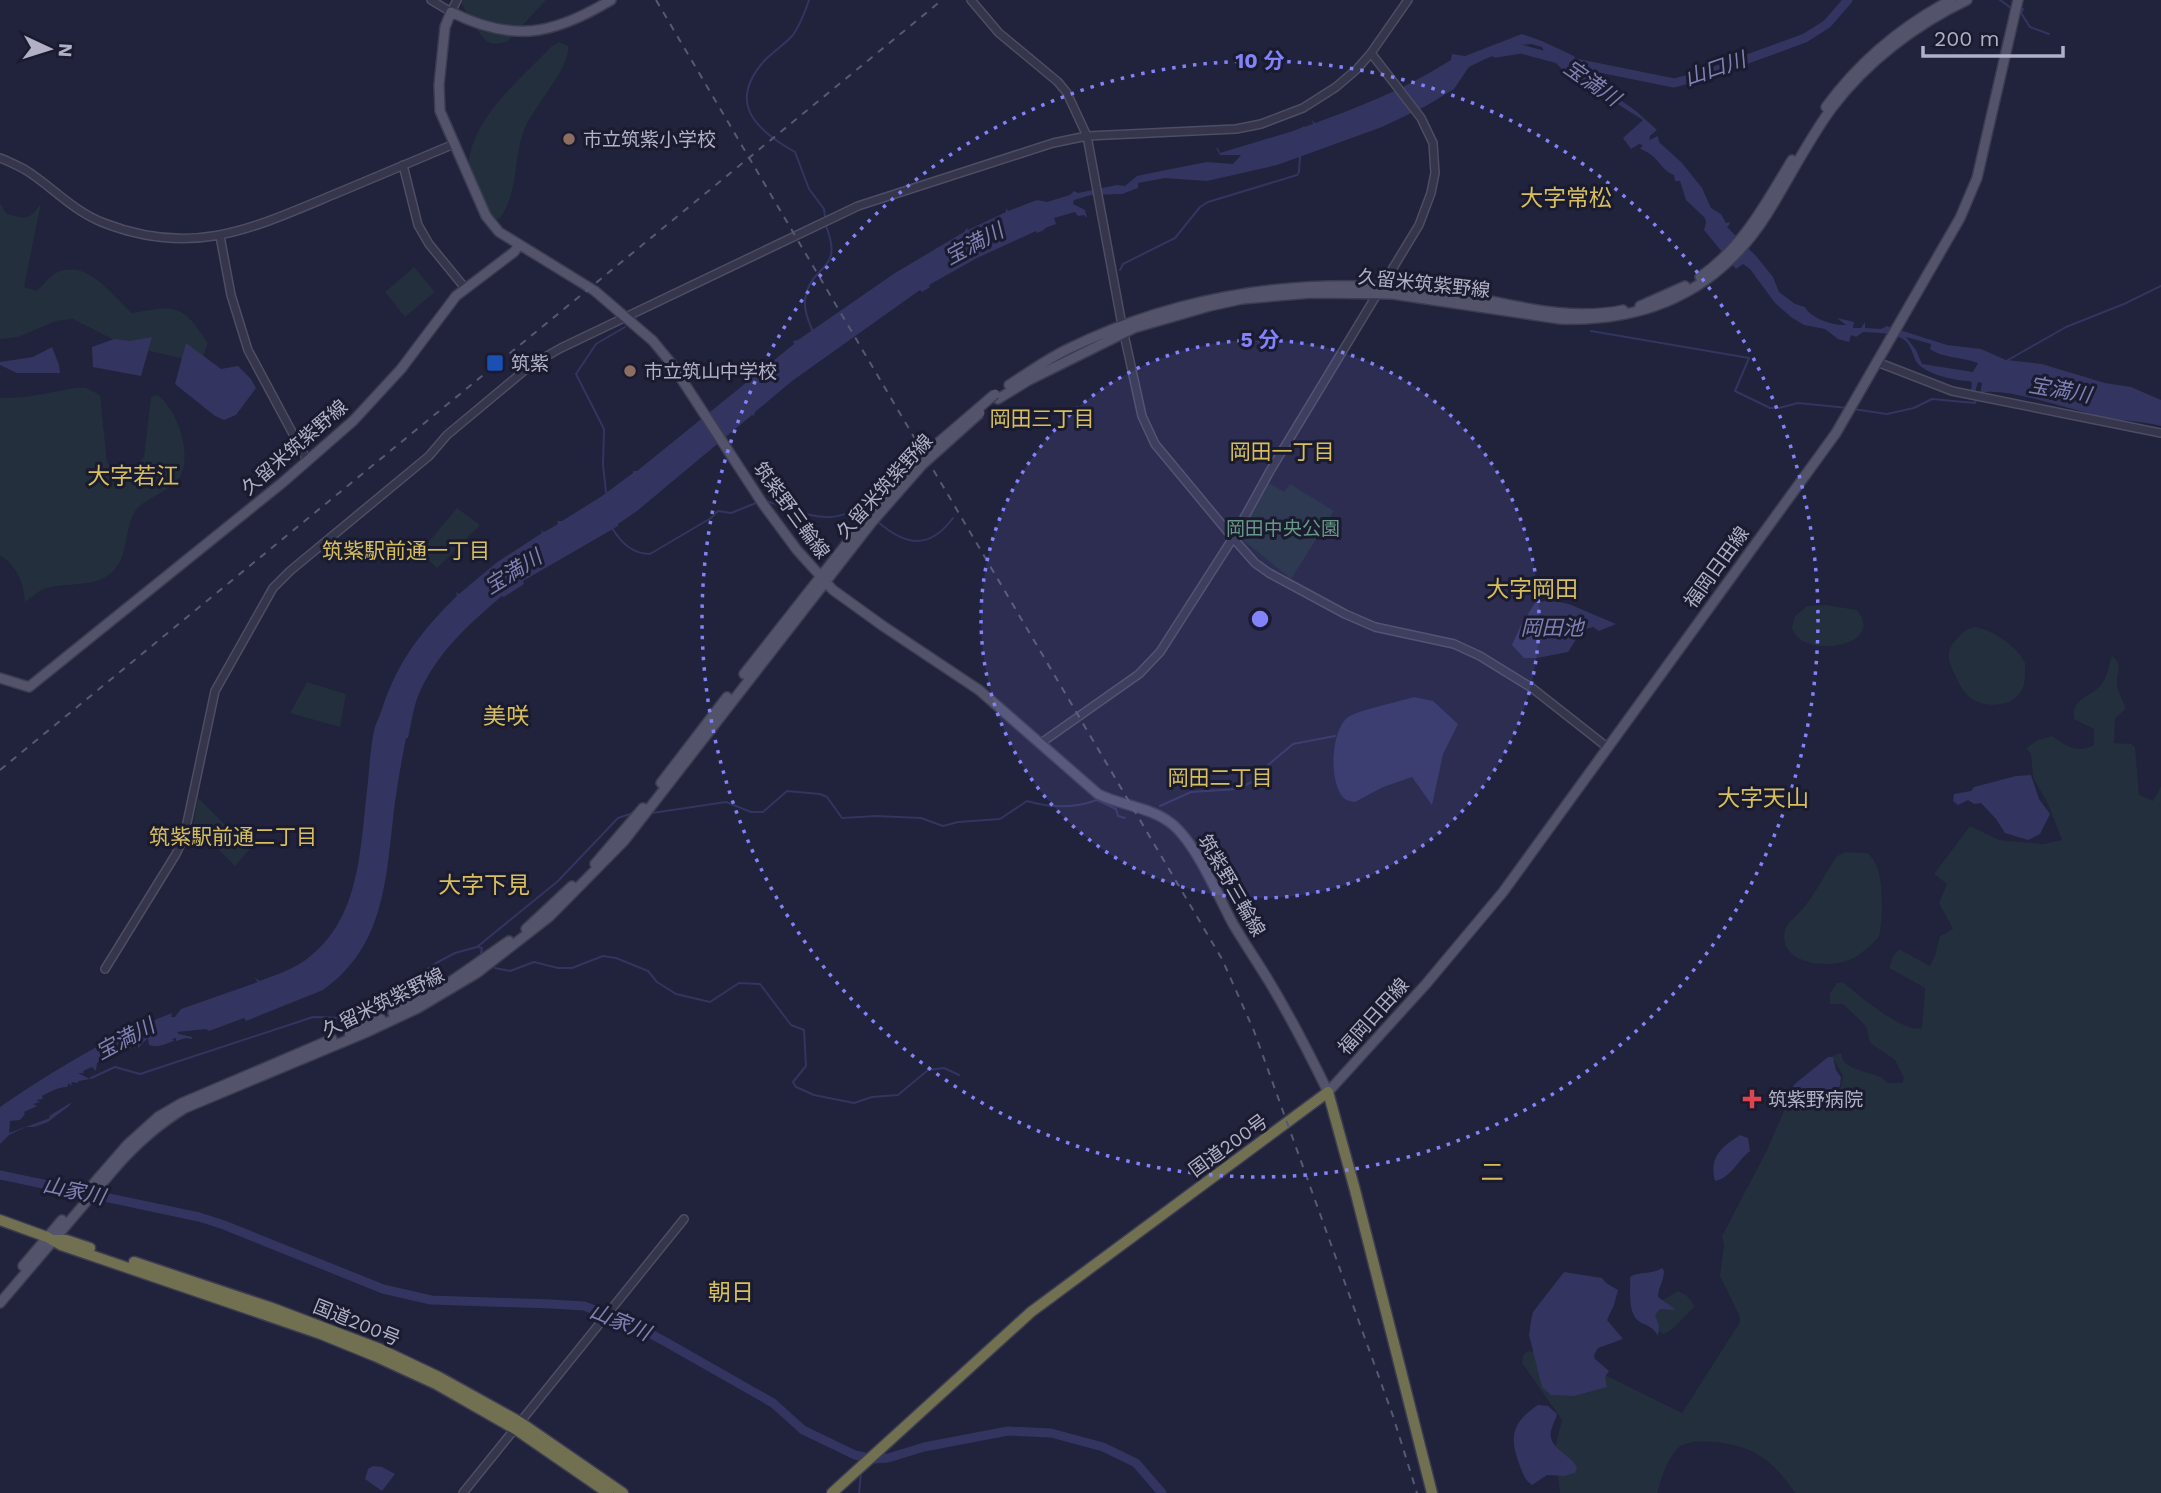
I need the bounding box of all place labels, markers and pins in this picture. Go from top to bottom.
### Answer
place label: 市立筑紫小学校 [583,128,716,151]
marker: 市立筑紫小学校 [561,131,577,147]
place label: 筑紫 [511,352,549,375]
marker: 筑紫 [485,353,505,373]
place label: 市立筑山中学校 [644,360,777,383]
marker: 市立筑山中学校 [622,363,638,379]
centre of rings [1248,607,1272,631]
place label: 筑紫野病院 [1768,1088,1863,1111]
marker: 筑紫野病院 [1742,1089,1762,1109]

